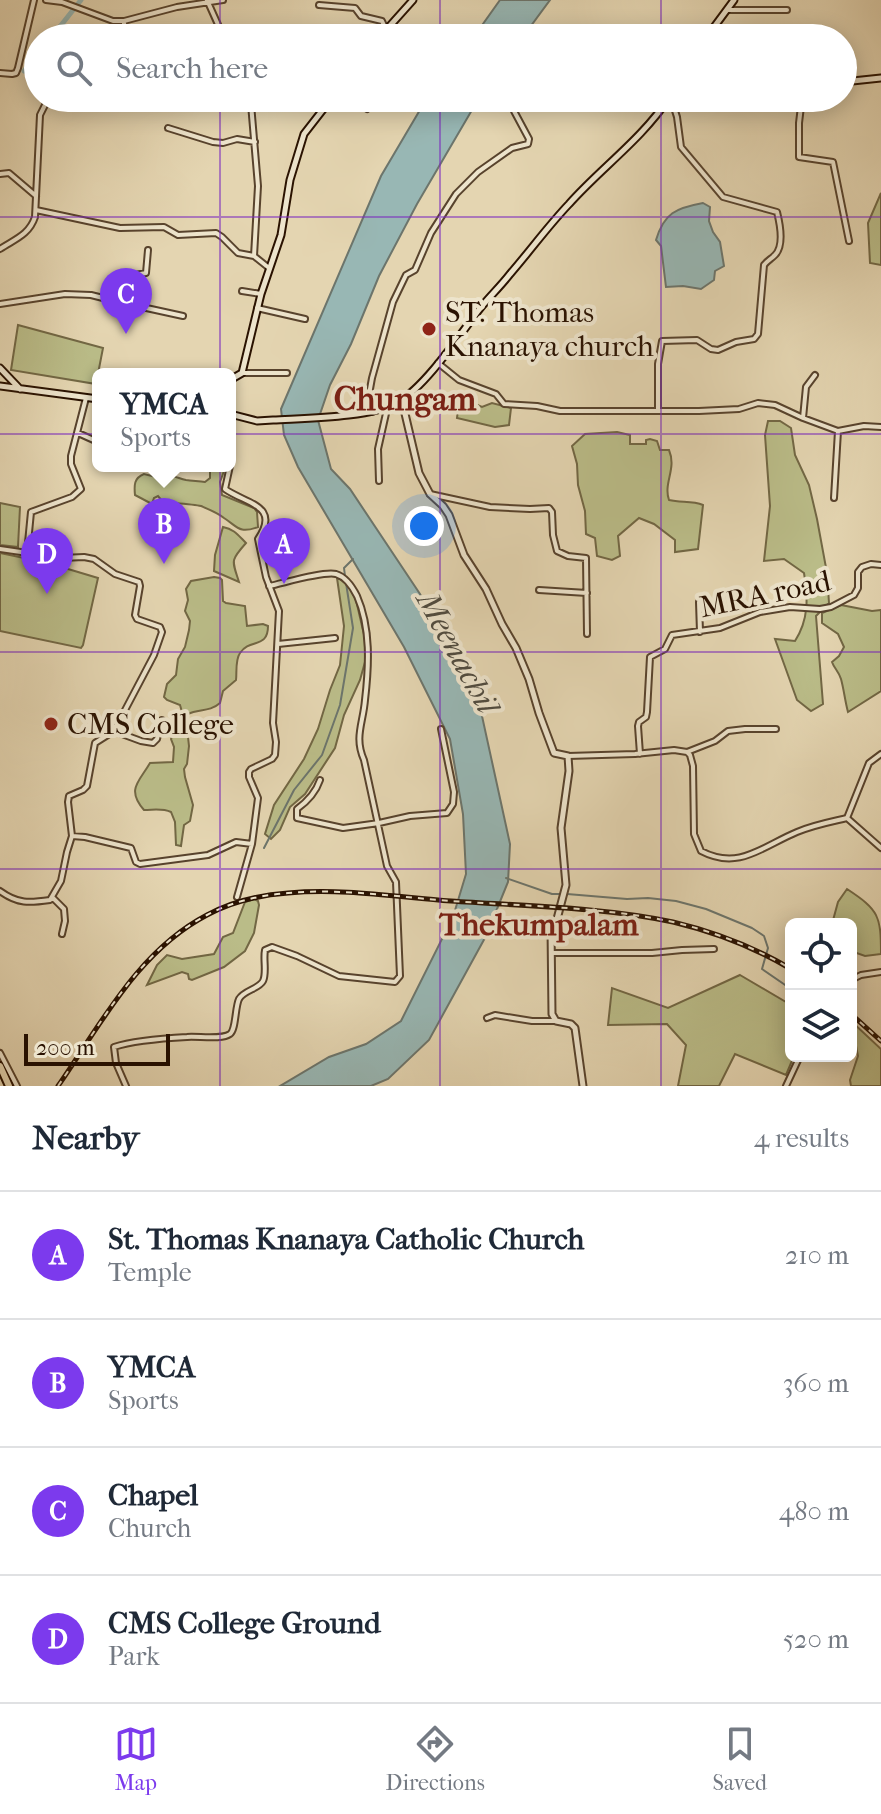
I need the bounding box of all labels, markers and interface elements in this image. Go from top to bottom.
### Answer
search box [24,24,857,112]
icon: search [52,46,96,90]
text: Search here [116,51,268,86]
pin: C [100,268,152,334]
place label: ST. Thomas Knanaya church [445,295,654,364]
marker: ST. Thomas Knanaya church [420,320,438,338]
popup [92,368,236,472]
district label: Chungam [334,379,477,419]
text: YMCA [120,387,208,422]
text: Sports [120,422,191,453]
pin: B [138,498,190,564]
your location [404,506,444,546]
pin: A [258,518,310,584]
pin: D [21,528,73,594]
street label: MRA road [696,563,834,625]
water label: Meenachil [408,583,508,723]
place label: CMS College [67,707,234,742]
marker: CMS College [42,715,60,733]
district label: Thekumpalam [438,906,639,943]
map controls [785,918,857,1062]
button: locate [785,918,857,990]
button: layers [785,990,857,1062]
scale bar [24,1030,170,1066]
text: 200 m [36,1035,95,1061]
text: Nearby [32,1118,139,1158]
text: 4 results [754,1123,849,1154]
text: St. Thomas Knanaya Catholic Church [108,1222,584,1257]
text: A [50,1240,66,1271]
text: 210 m [785,1240,849,1271]
text: Temple [108,1257,192,1288]
text: YMCA [108,1350,195,1385]
text: B [50,1368,66,1399]
text: 360 m [783,1368,849,1399]
text: Sports [108,1385,179,1416]
text: Chapel [108,1478,198,1513]
text: C [49,1496,67,1527]
text: 480 m [779,1496,849,1527]
text: Church [108,1513,191,1544]
text: CMS College Ground [108,1606,381,1641]
text: D [48,1624,68,1655]
text: 520 m [783,1624,849,1655]
text: Park [108,1641,160,1672]
tab: Map [114,1722,158,1796]
tab: Directions [386,1722,485,1796]
tab: Saved [713,1722,767,1796]

